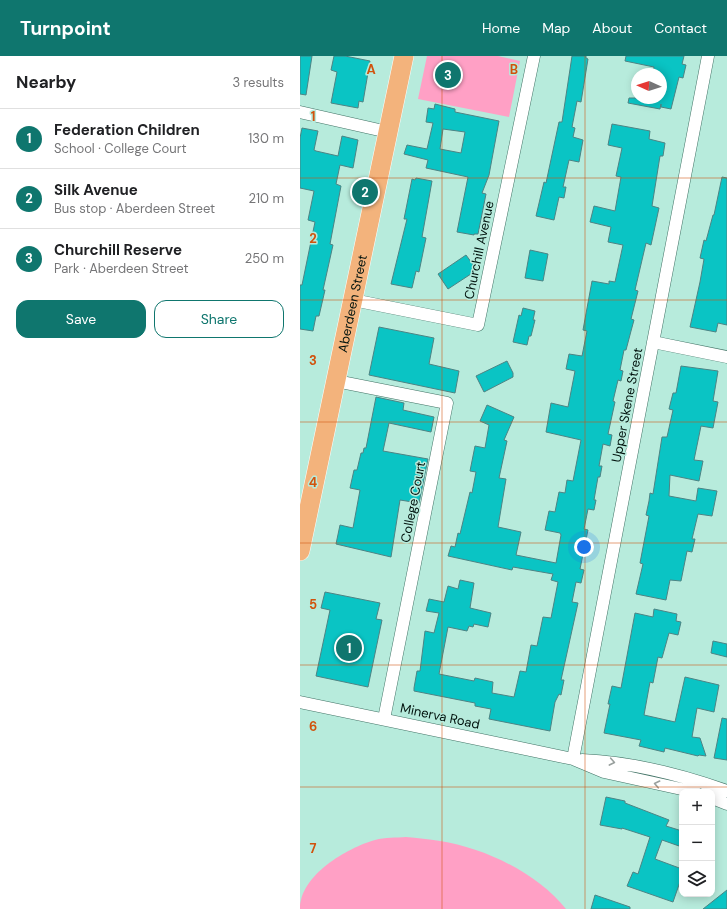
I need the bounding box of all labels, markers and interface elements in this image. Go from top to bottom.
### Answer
text: Turnpoint [20,16,111,41]
text: Home [482,19,520,37]
text: Map [542,19,570,37]
text: About [592,19,632,37]
text: Contact [654,19,707,37]
pin: 3 [435,60,461,90]
text: A [366,61,376,78]
text: B [510,61,518,78]
north arrow [631,68,667,104]
text: Nearby [16,71,76,93]
text: 3 results [232,74,284,91]
text: 1 [311,108,315,125]
text: Federation Children [54,120,200,140]
text: 1 [27,130,31,147]
text: 130 m [248,130,284,147]
text: School · College Court [54,140,187,157]
pin: 2 [352,177,378,207]
text: Silk Avenue [54,180,138,200]
text: 2 [25,190,33,207]
text: 210 m [249,190,284,207]
street label: Churchill Avenue [460,199,498,301]
text: Bus stop · Aberdeen Street [54,200,215,217]
text: 2 [309,230,317,247]
text: Churchill Reserve [54,240,182,260]
text: 3 [25,250,33,267]
text: 250 m [245,250,284,267]
street label: Aberdeen Street [333,253,371,354]
text: Park · Aberdeen Street [54,260,189,277]
button: Save [16,300,146,338]
button: Share [154,300,284,338]
street label: Upper Skene Street [608,346,646,464]
text: 3 [309,352,317,369]
street label: College Court [397,460,429,544]
text: 4 [309,474,317,491]
your location [574,537,594,557]
text: 5 [309,596,317,613]
pin: 1 [336,633,362,663]
street label: Minerva Road [399,699,481,733]
text: 6 [309,718,317,735]
one-way arrow [609,757,615,765]
one-way arrow [653,780,660,788]
map controls [679,789,715,897]
button: + [679,789,715,825]
button: − [679,825,715,861]
text: 7 [310,840,317,857]
button: layers [679,861,715,897]

